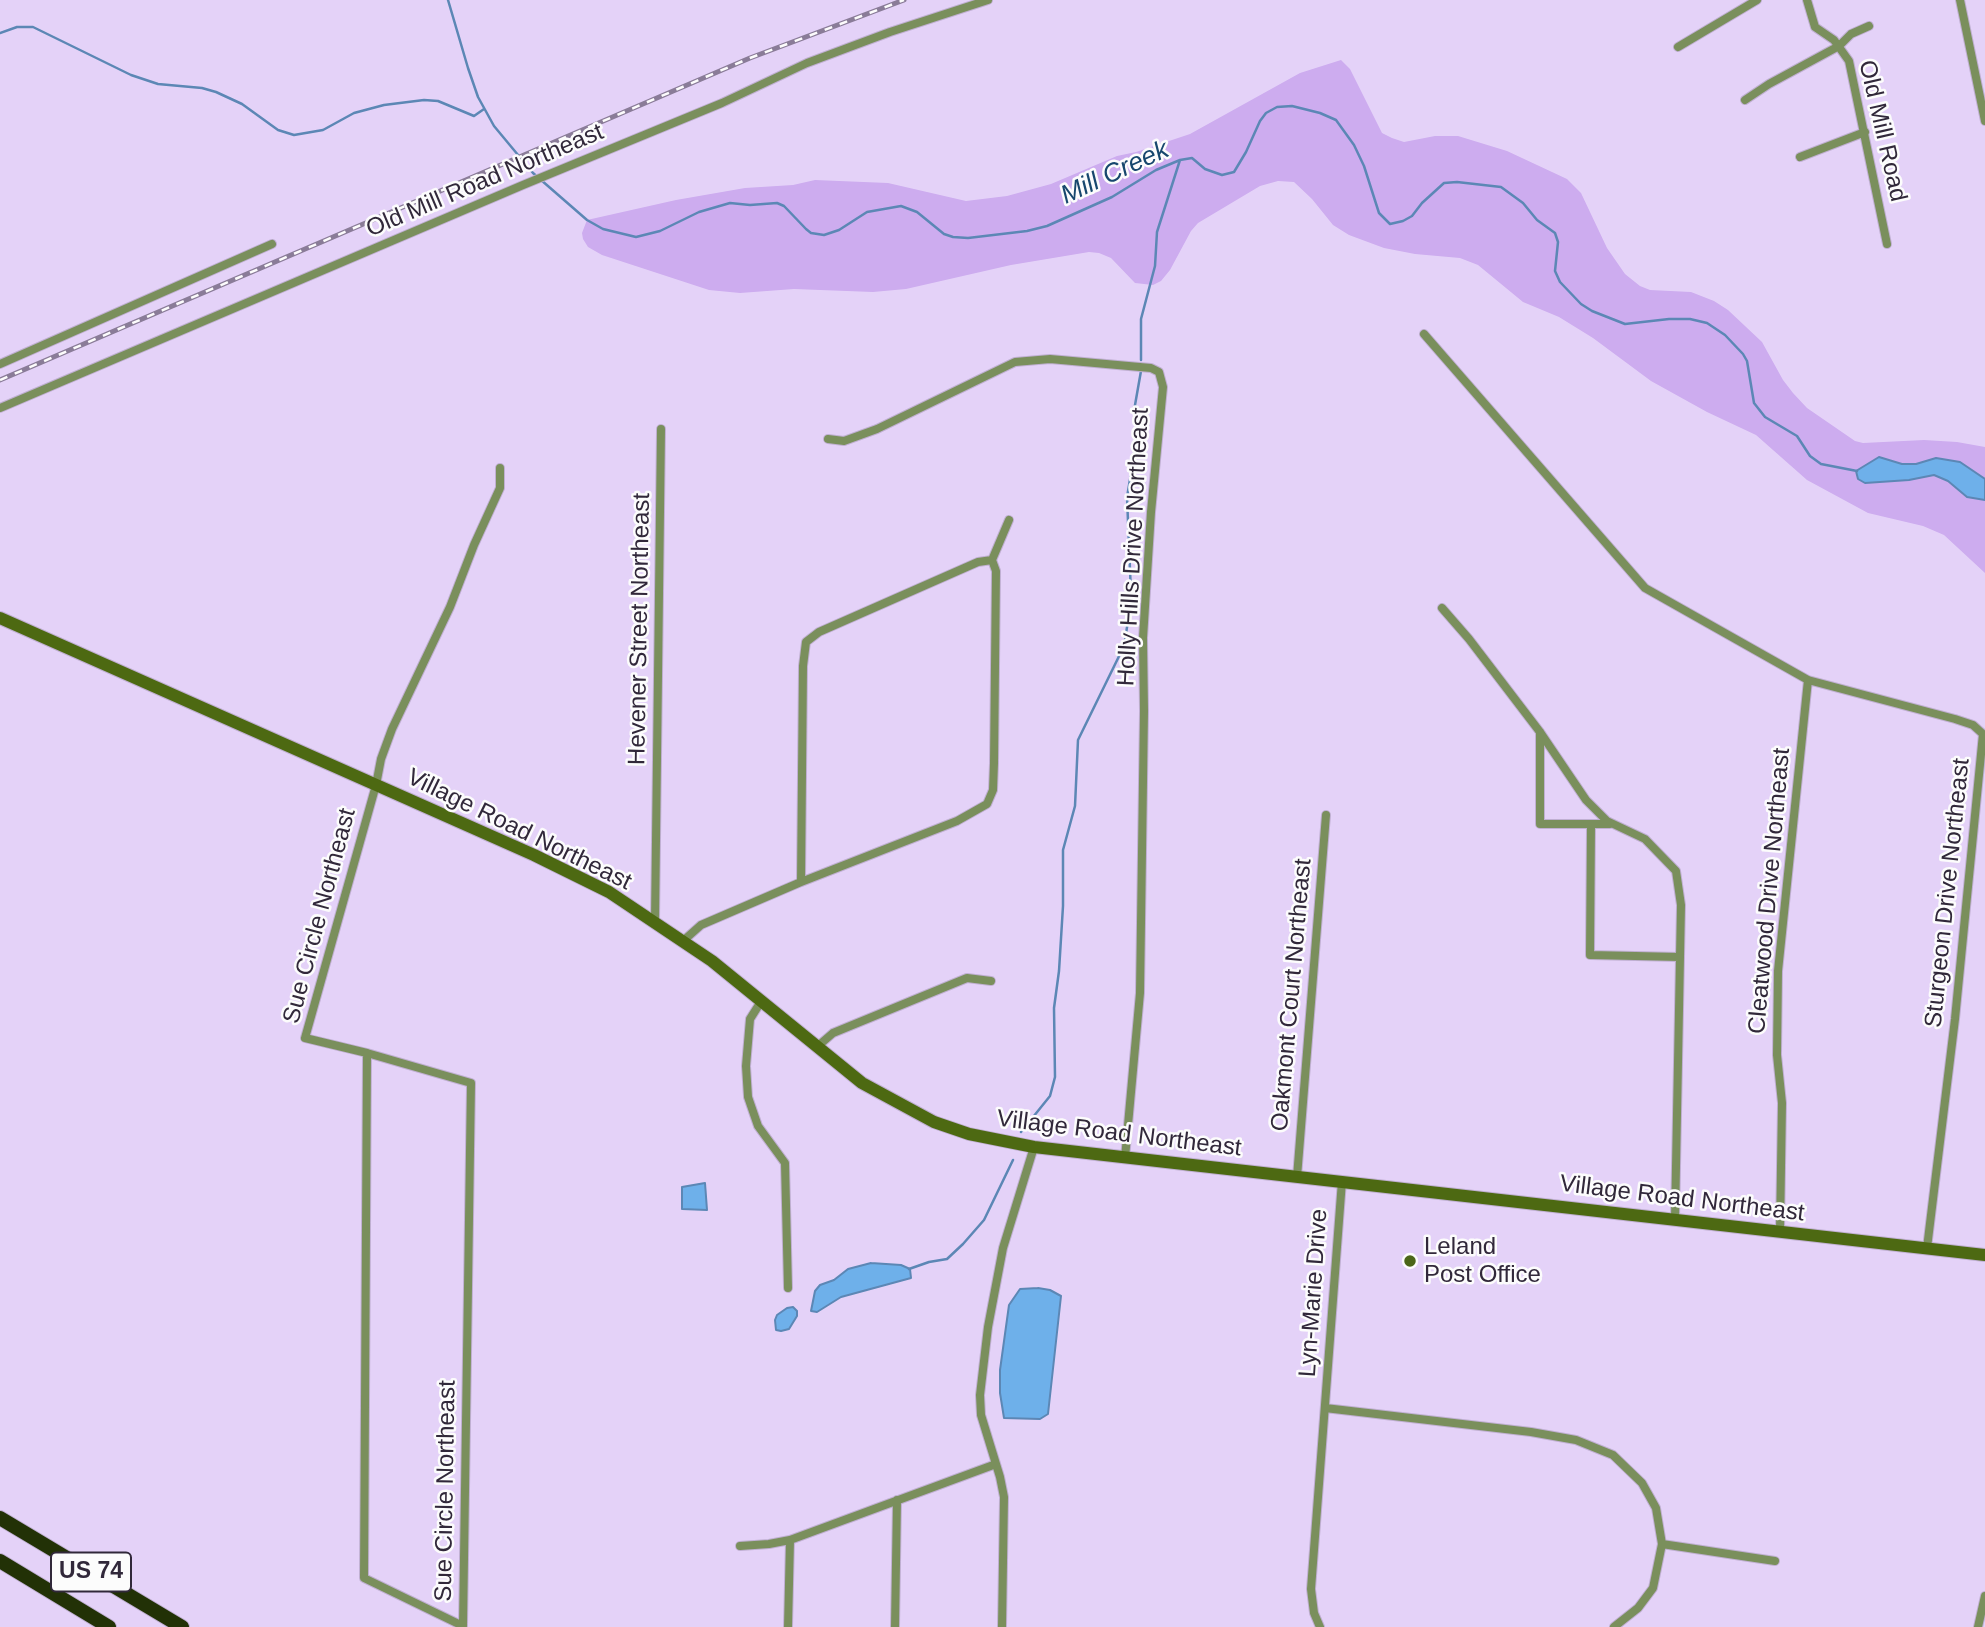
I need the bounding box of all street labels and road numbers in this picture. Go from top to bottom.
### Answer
street label: Old Mill Road [1852,58,1912,204]
street label: Old Mill Road Northeast [362,118,608,244]
street label: Holly Hills Drive Northeast [1112,407,1156,687]
street label: Hevener Street Northeast [623,493,657,765]
street label: Cleatwood Drive Northeast [1743,747,1797,1035]
street label: Sturgeon Drive Northeast [1920,757,1976,1029]
street label: Village Road Northeast [402,763,636,897]
street label: Sue Circle Northeast [277,805,363,1027]
street label: Oakmont Court Northeast [1266,858,1318,1132]
street label: Village Road Northeast [995,1105,1243,1163]
street label: Village Road Northeast [1558,1170,1806,1228]
street label: Lyn-Marie Drive [1294,1208,1334,1378]
street label: Sue Circle Northeast [430,1380,462,1602]
road number: US 74 [51,1553,131,1592]

